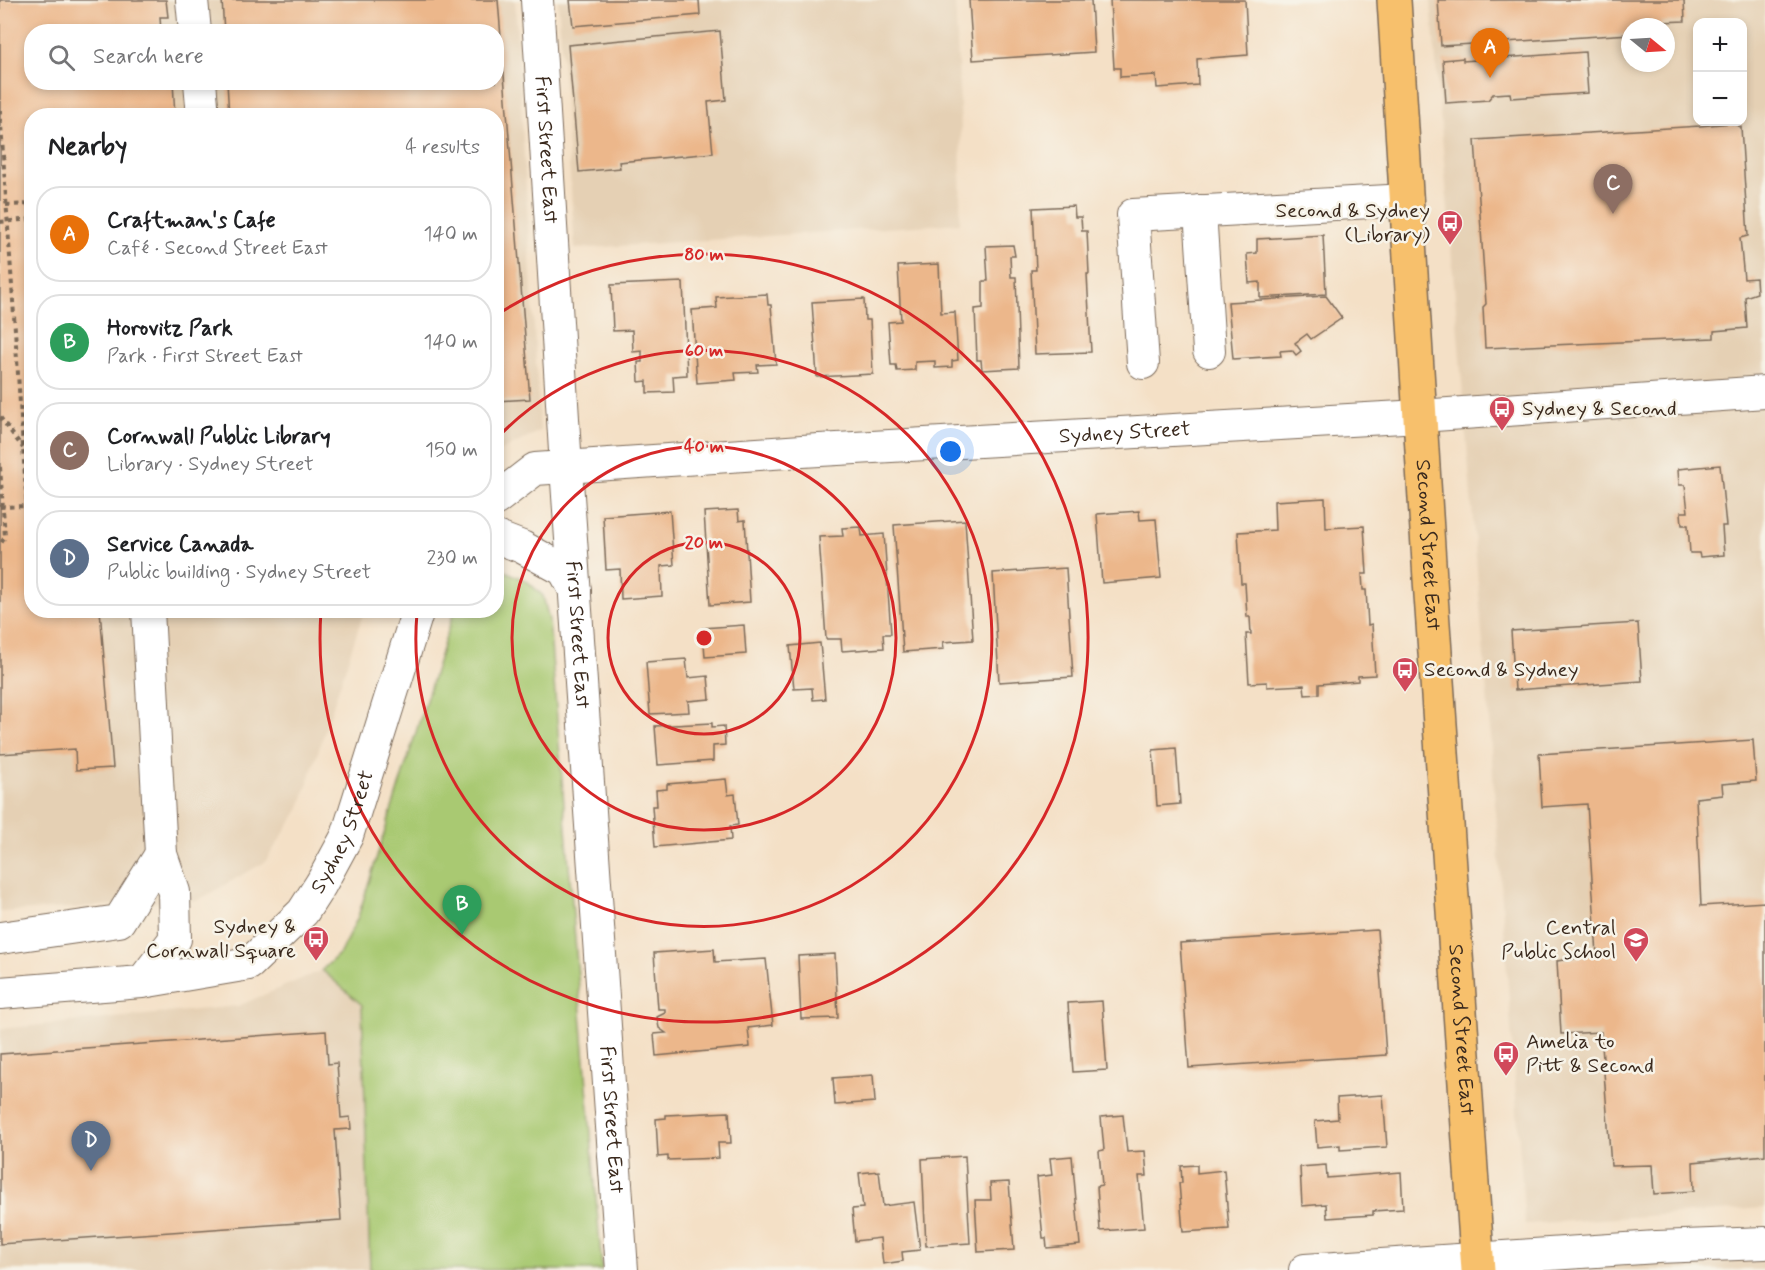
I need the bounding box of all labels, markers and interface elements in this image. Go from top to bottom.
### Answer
north arrow [1621,18,1675,72]
map controls [1693,18,1747,126]
button: + [1693,18,1747,72]
search box [24,24,504,90]
pin: A [1470,28,1510,78]
icon: search [45,41,78,74]
text: Search here [93,43,204,71]
button: − [1693,72,1747,126]
street label: First Street East [528,75,565,225]
text: Nearby [48,130,127,164]
text: 4 results [405,134,480,161]
pin: C [1594,164,1632,214]
place label: Second & Sydney (Library) [1275,197,1431,249]
text: Craftman's Cafe [107,207,276,235]
bus stop icon: Second & Sydney (Library) [1435,208,1465,246]
text: A [63,221,76,248]
text: 140 m [424,221,478,248]
text: Café · Second Street East [107,235,328,262]
text: 80 m [684,243,724,267]
text: Horovitz Park [107,315,233,343]
text: B [63,329,76,356]
text: 140 m [424,329,478,356]
text: 60 m [685,339,723,363]
text: Park · First Street East [107,343,303,370]
bus stop icon: Sydney & Second [1487,394,1517,432]
place label: Sydney & Second [1522,395,1677,423]
street label: Sydney Street [1058,415,1191,450]
text: Cornwall Public Library [107,423,331,451]
text: 40 m [684,435,724,459]
text: C [62,437,77,464]
text: 150 m [425,437,478,464]
your location [936,437,965,466]
text: Library · Sydney Street [107,451,314,478]
street label: Second Street East [1409,458,1447,632]
text: Service Canada [107,531,254,559]
text: 20 m [685,531,723,555]
text: D [63,545,76,572]
text: 230 m [426,545,478,572]
text: Public building · Sydney Street [107,559,371,586]
street label: First Street East [559,560,597,710]
centre of rings [694,628,714,648]
bus stop icon: Second & Sydney [1390,655,1420,693]
place label: Second & Sydney [1424,656,1579,684]
street label: Sydney Street [304,767,381,899]
pin: B [442,886,482,935]
place label: Sydney & Cornwall Square [146,913,296,965]
place label: Central Public School [1501,914,1616,966]
bus stop icon: Sydney & Cornwall Square [301,924,331,962]
school or university icon: Central Public School [1621,925,1651,963]
street label: Second Street East [1441,943,1481,1117]
place label: Amelia to Pitt & Second [1526,1028,1654,1080]
bus stop icon: Amelia to Pitt & Second [1491,1039,1521,1077]
street label: First Street East [592,1045,631,1195]
pin: D [72,1122,110,1171]

